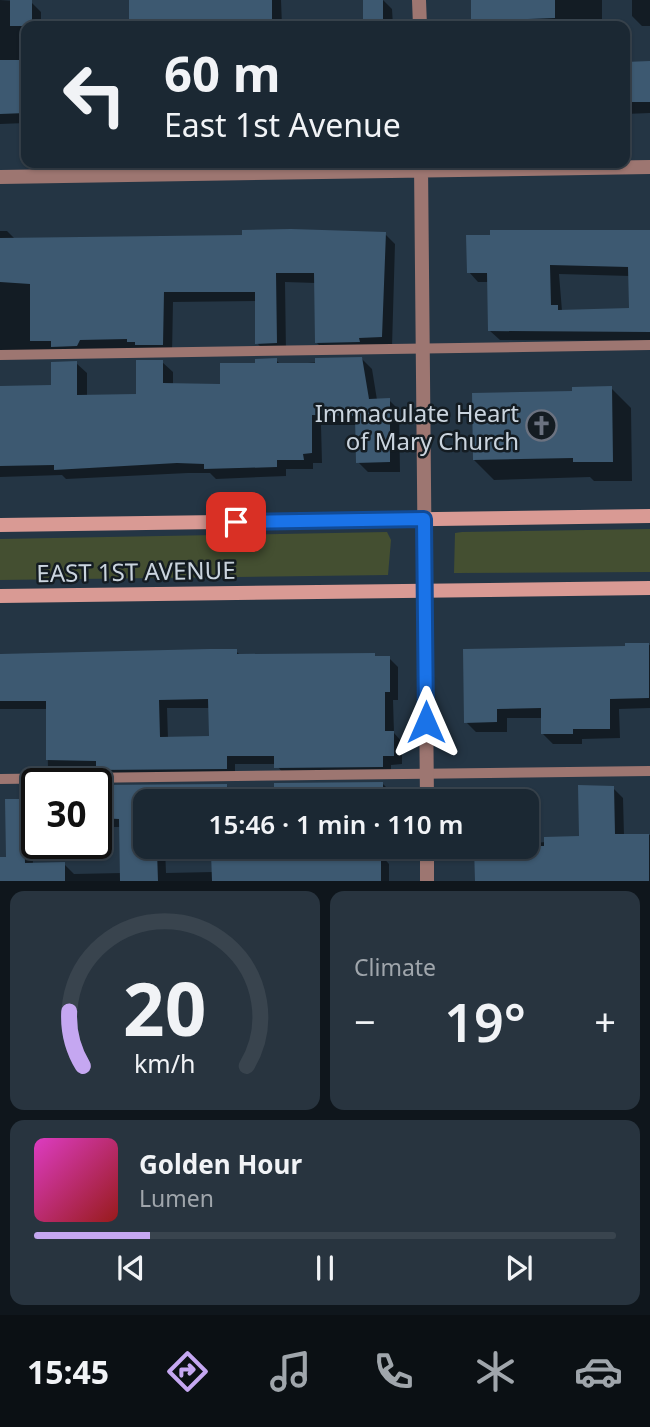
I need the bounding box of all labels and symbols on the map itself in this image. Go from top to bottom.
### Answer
place label: Immaculate Heart of Mary Church [315,396,519,457]
church icon: Immaculate Heart of Mary Church [525,409,559,443]
pin [206,492,266,552]
street label: EAST 1ST AVENUE [36,553,236,589]
position arrow [389,685,463,759]
speed limit sign: 30 [21,768,112,859]

